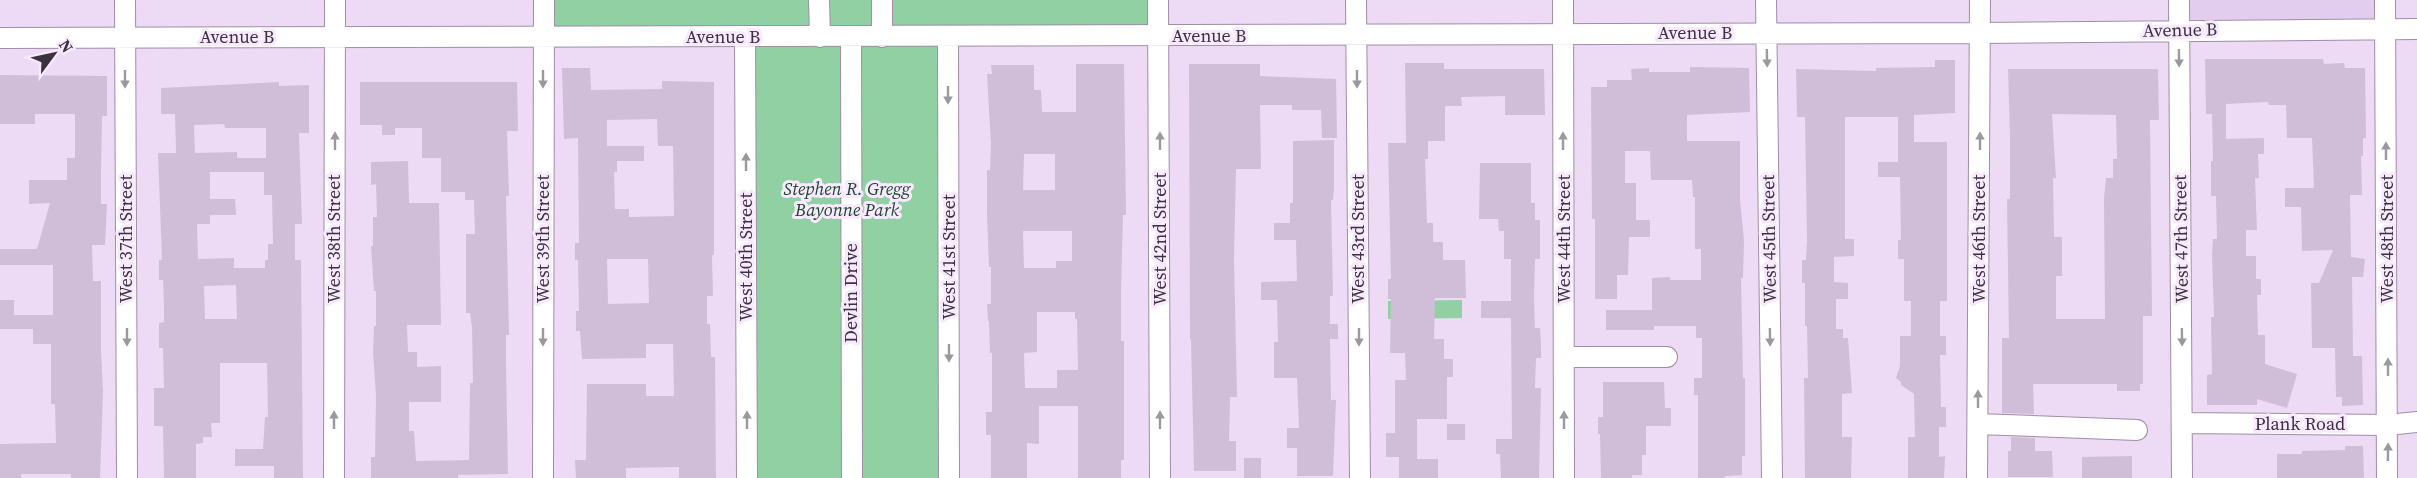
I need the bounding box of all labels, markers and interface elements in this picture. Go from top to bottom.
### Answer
street label: Avenue B [2142,16,2218,43]
street label: Avenue B [1658,20,1732,45]
street label: Avenue B [1172,23,1246,48]
north arrow [24,24,84,84]
street label: Avenue B [200,24,274,49]
street label: Avenue B [686,24,760,49]
text: N [54,35,79,57]
one-way arrow [1762,49,1772,68]
one-way arrow [2174,49,2184,68]
one-way arrow [120,70,130,89]
one-way arrow [538,70,548,89]
one-way arrow [1352,70,1362,89]
one-way arrow [943,86,953,105]
one-way arrow [330,131,340,150]
one-way arrow [1155,131,1165,150]
one-way arrow [1558,131,1568,150]
one-way arrow [1975,131,1985,150]
one-way arrow [2381,141,2391,160]
one-way arrow [741,152,751,171]
street label: West 42nd Street [1147,172,1172,305]
street label: West 43rd Street [1345,174,1370,304]
street label: West 45th Street [1755,174,1782,303]
street label: West 47th Street [2167,174,2194,303]
street label: West 37th Street [113,175,138,303]
street label: West 38th Street [321,175,346,303]
street label: West 39th Street [530,175,555,303]
street label: West 44th Street [1551,175,1576,303]
street label: West 46th Street [1966,175,1991,303]
street label: West 48th Street [2374,175,2399,303]
park label: Stephen R. Gregg Bayonne Park [784,176,912,222]
street label: West 40th Street [733,193,758,321]
street label: West 41st Street [936,194,961,320]
street label: Devlin Drive [838,243,863,343]
one-way arrow [122,328,131,347]
one-way arrow [538,328,548,347]
one-way arrow [1354,328,1364,347]
one-way arrow [1765,328,1775,347]
one-way arrow [2177,328,2187,347]
one-way arrow [944,344,954,363]
one-way arrow [2383,357,2392,376]
one-way arrow [1973,389,1983,408]
one-way arrow [329,410,339,429]
one-way arrow [742,410,752,429]
one-way arrow [1155,410,1165,429]
one-way arrow [1559,410,1569,429]
street label: Plank Road [2255,411,2345,436]
one-way arrow [2383,442,2392,461]

